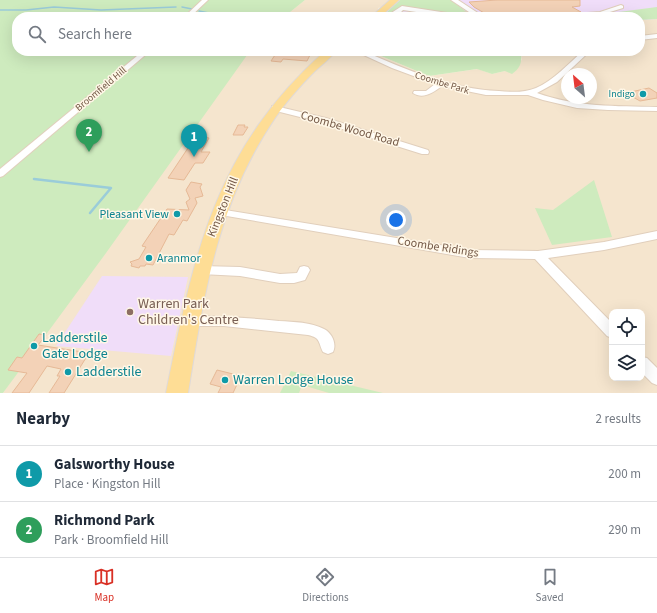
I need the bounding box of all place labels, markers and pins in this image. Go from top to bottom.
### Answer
place label: Indigo [609,87,635,101]
marker: Indigo [638,89,648,99]
pin: 2 [76,119,102,152]
pin: 1 [181,124,207,157]
place label: Pleasant View [99,206,169,223]
marker: Pleasant View [172,209,182,219]
place label: Aranmor [157,250,201,267]
marker: Aranmor [144,253,154,263]
place label: Warren Park Children's Centre [138,294,239,330]
marker: Warren Park Children's Centre [125,307,135,317]
place label: Ladderstile Gate Lodge [42,328,108,364]
marker: Ladderstile Gate Lodge [29,341,39,351]
place label: Ladderstile [76,362,141,382]
marker: Ladderstile [63,367,73,377]
place label: Warren Lodge House [233,370,354,390]
marker: Warren Lodge House [220,375,230,385]

